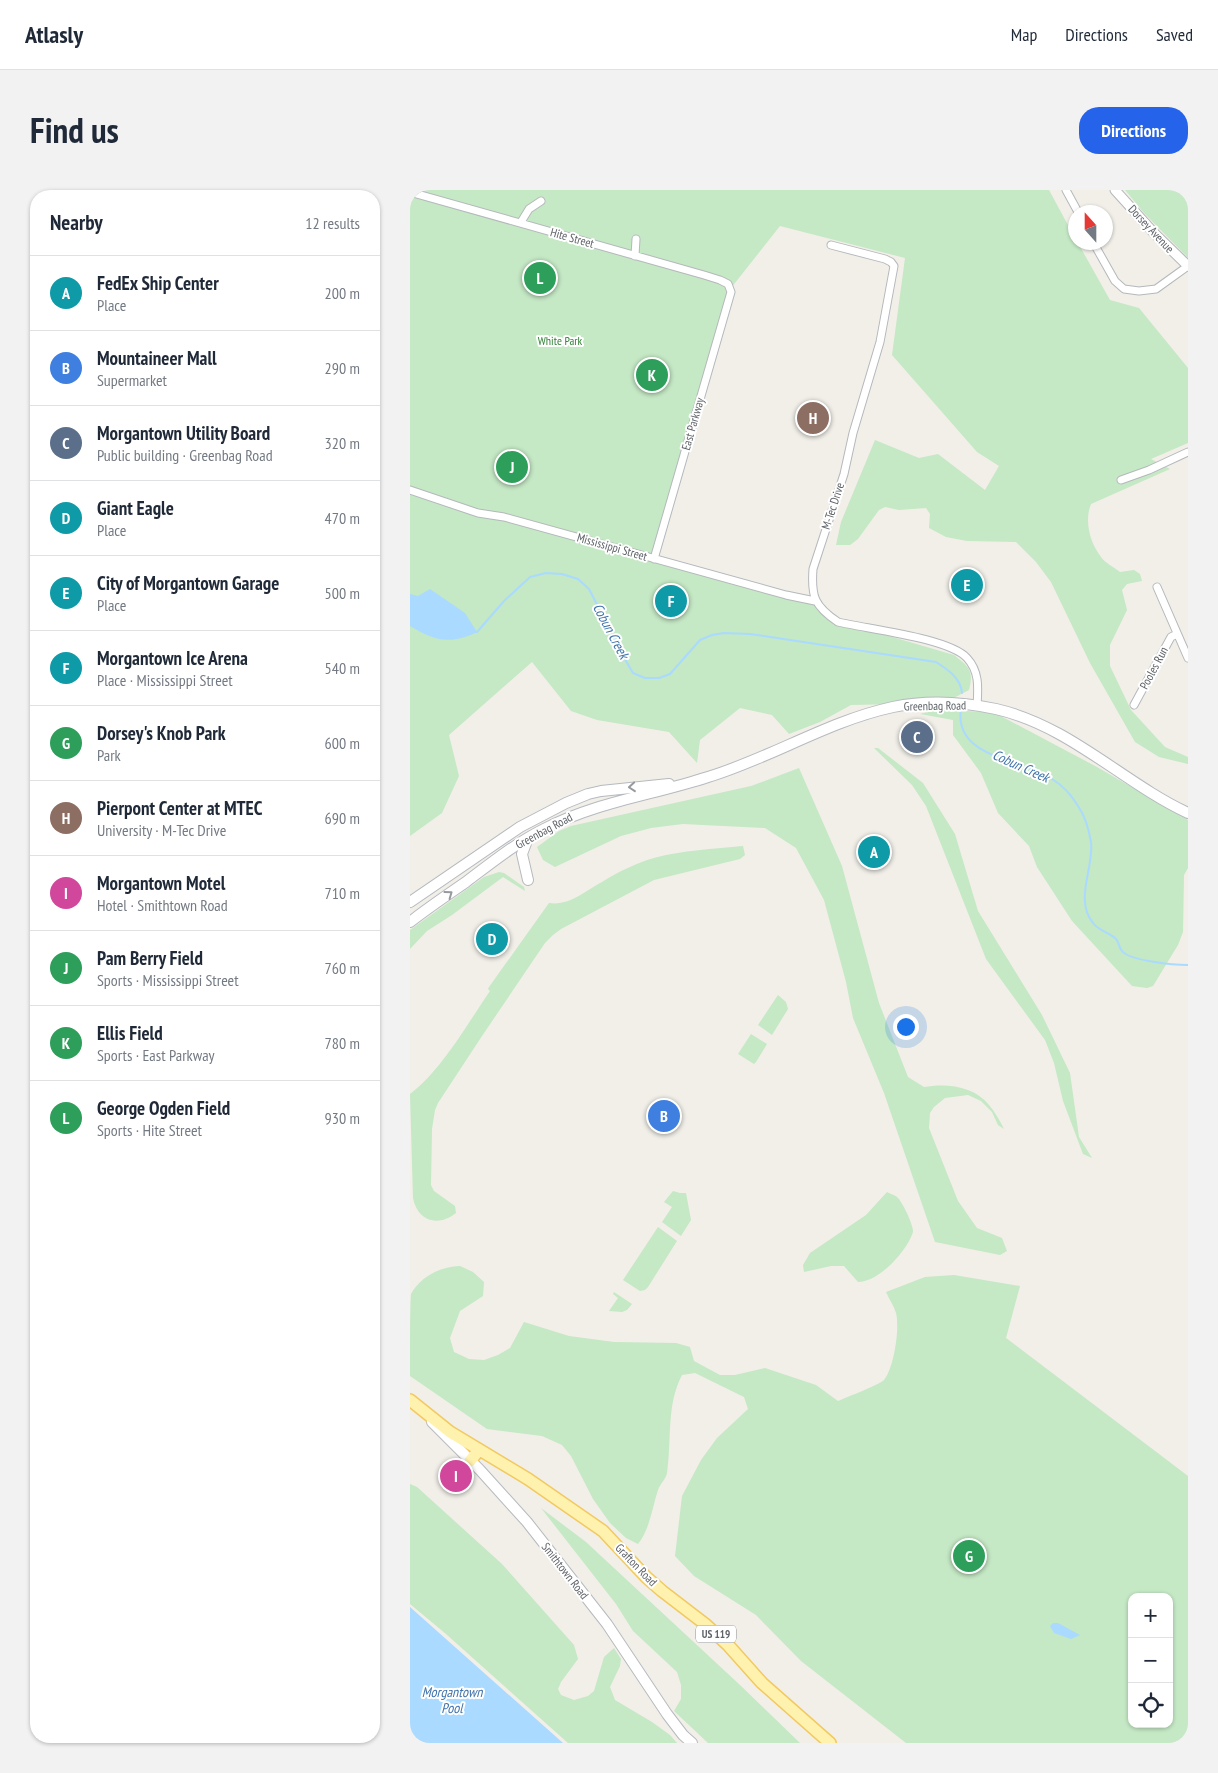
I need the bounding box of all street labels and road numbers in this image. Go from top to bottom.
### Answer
street label: Dorsey Avenue [1125,201,1177,256]
street label: Hite Street [549,224,596,251]
street label: East Parkway [678,395,707,452]
street label: M-Tec Drive [818,481,847,531]
street label: Mississippi Street [575,529,650,564]
street label: Pooles Run [1136,644,1171,692]
street label: Greenbag Road [904,697,966,714]
street label: Greenbag Road [513,809,575,852]
street label: Smithtown Road [539,1539,592,1602]
street label: Grafton Road [612,1540,660,1589]
road number: US 119 [696,1626,736,1642]

